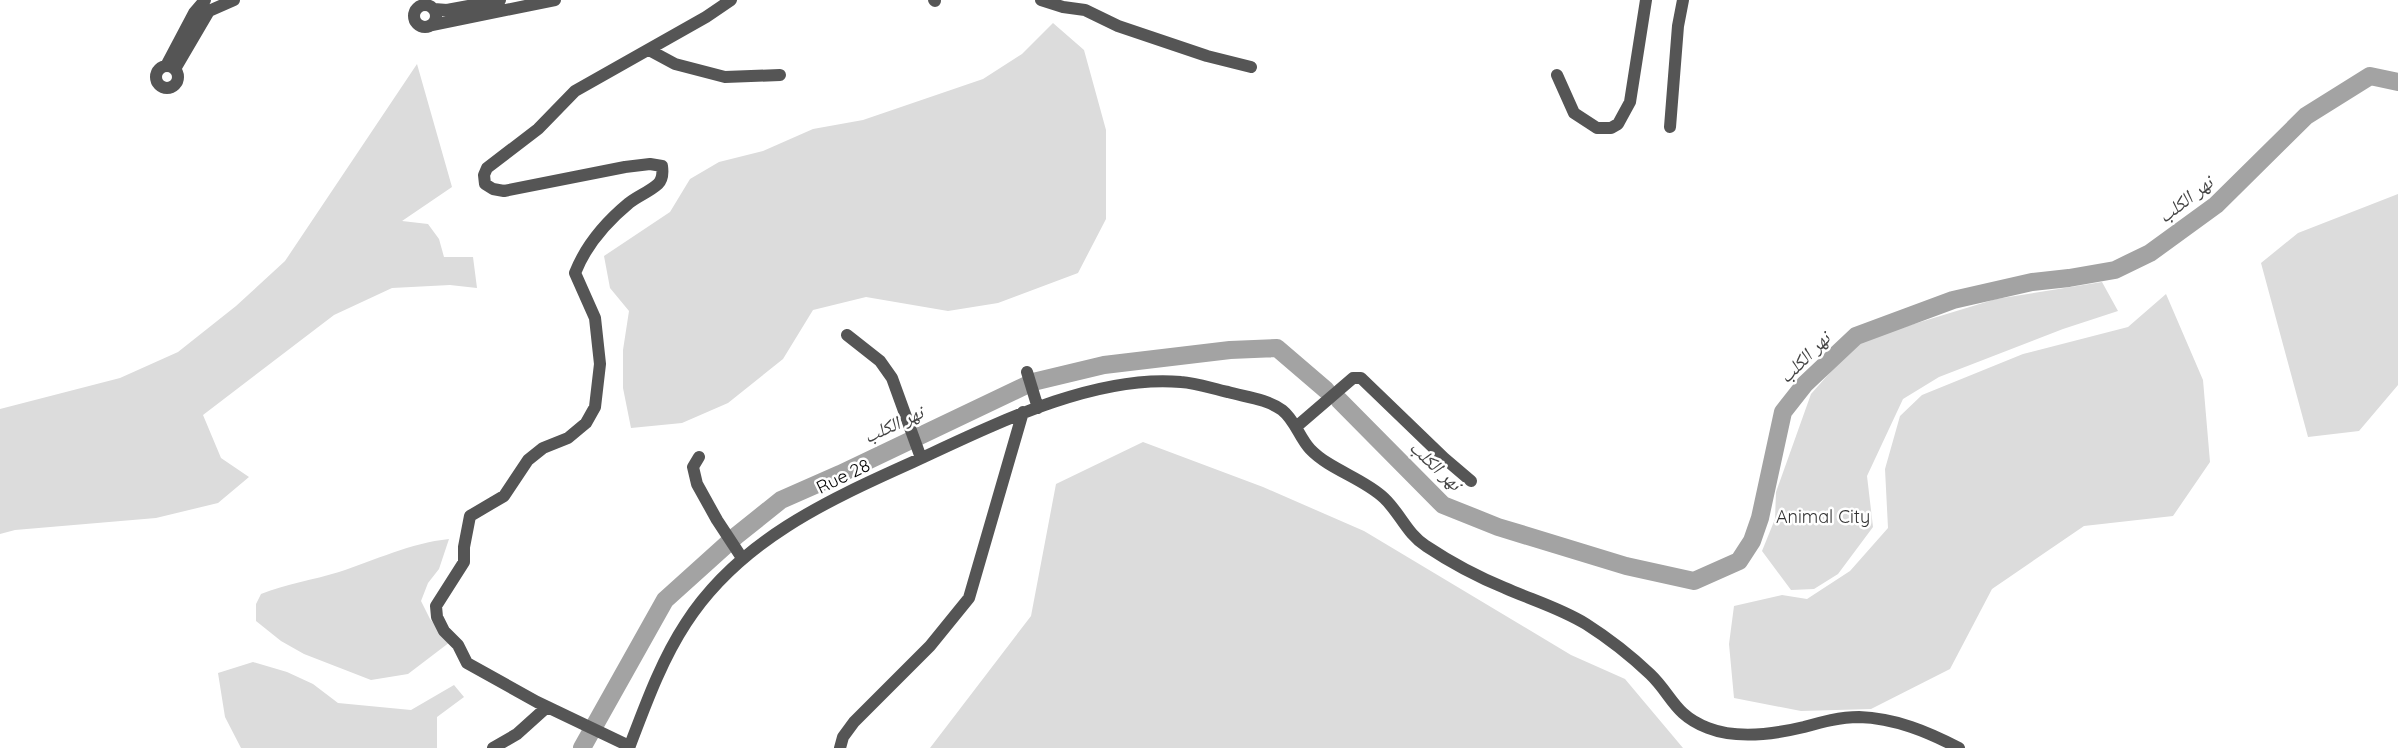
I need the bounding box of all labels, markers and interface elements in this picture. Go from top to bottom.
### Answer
water label: نهر الكلب [2153,168,2219,228]
water label: نهر الكلب [1773,324,1837,388]
water label: نهر الكلب [859,399,929,448]
water label: نهر الكلب [1405,435,1469,497]
street label: Rue 28 [812,453,874,499]
park label: Animal City [1776,505,1870,528]

